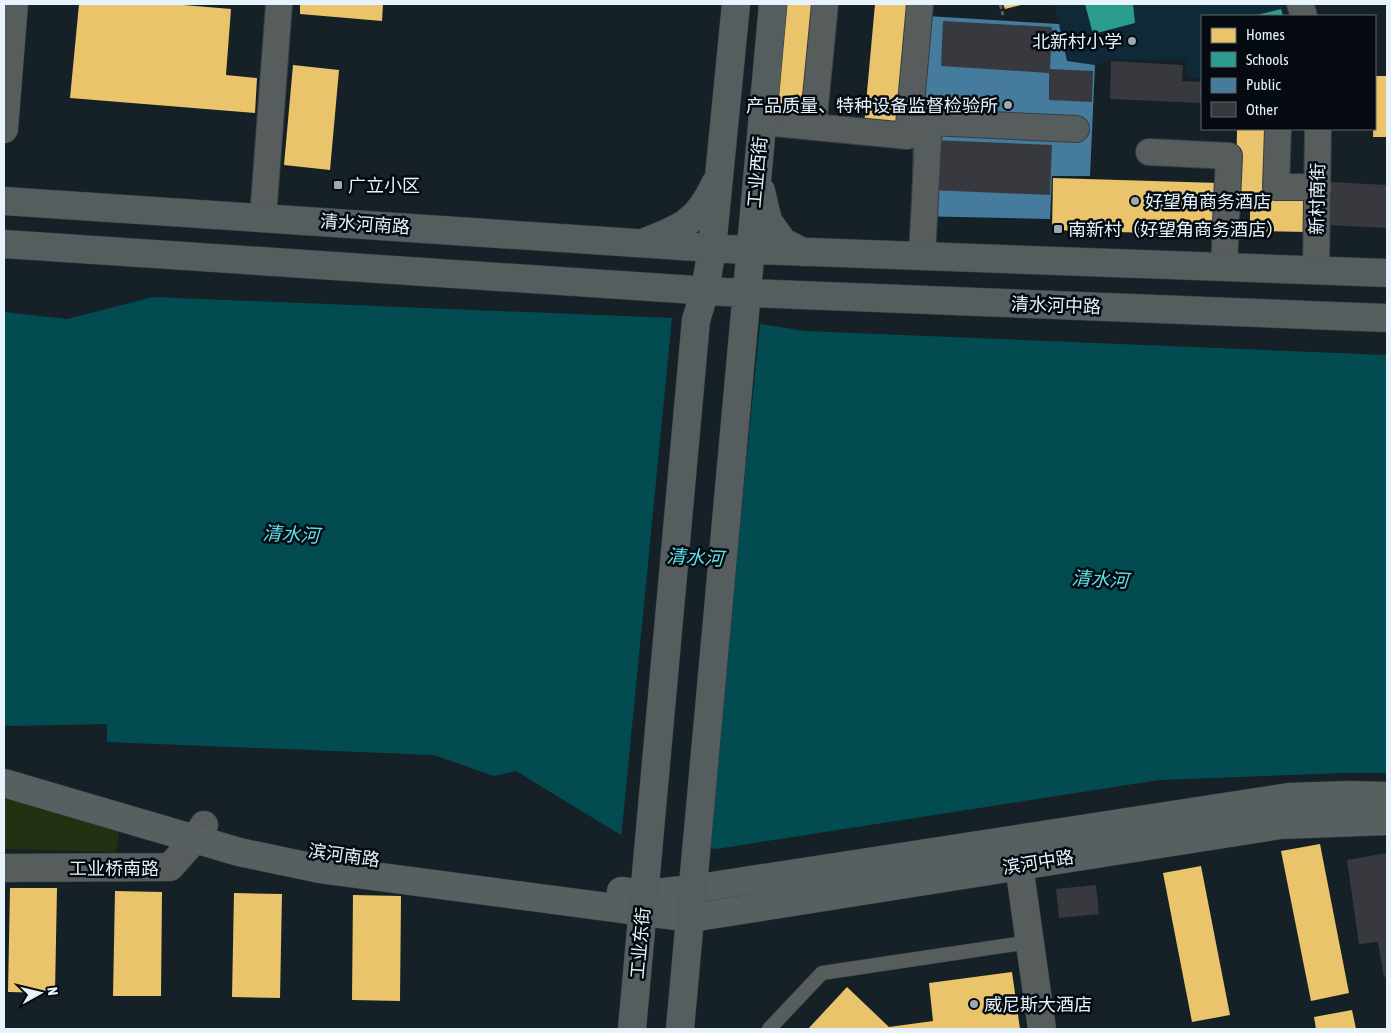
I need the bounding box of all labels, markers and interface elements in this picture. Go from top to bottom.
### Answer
legend [1201,15,1376,130]
text: Homes [1246,26,1285,43]
place label: 北新村小学 [1032,31,1122,52]
marker: 北新村小学 [1126,35,1138,47]
text: Schools [1246,51,1289,68]
text: Public [1246,76,1281,93]
place label: 产品质量、特种设备监督检验所 [746,95,998,116]
marker: 产品质量、特种设备监督检验所 [1002,99,1014,111]
text: Other [1246,101,1278,118]
street label: 工业西街 [743,135,771,209]
street label: 新村南街 [1306,163,1328,235]
place label: 广立小区 [348,175,420,196]
marker: 广立小区 [332,179,344,191]
place label: 好望角商务酒店 [1145,191,1271,212]
marker: 好望角商务酒店 [1129,195,1141,207]
street label: 清水河南路 [319,210,411,238]
place label: 南新村（好望角商务酒店） [1068,219,1284,240]
marker: 南新村（好望角商务酒店） [1052,223,1064,235]
street label: 清水河中路 [1011,293,1101,317]
water label: 清水河 [262,522,324,547]
water label: 清水河 [666,545,728,570]
water label: 清水河 [1071,567,1133,592]
street label: 滨河南路 [307,840,381,870]
street label: 滨河中路 [1001,846,1075,878]
street label: 工业桥南路 [69,858,159,879]
street label: 工业东街 [626,906,654,980]
north arrow [15,968,65,1018]
text: N [44,986,61,996]
place label: 威尼斯大酒店 [984,994,1092,1015]
marker: 威尼斯大酒店 [968,998,980,1010]

